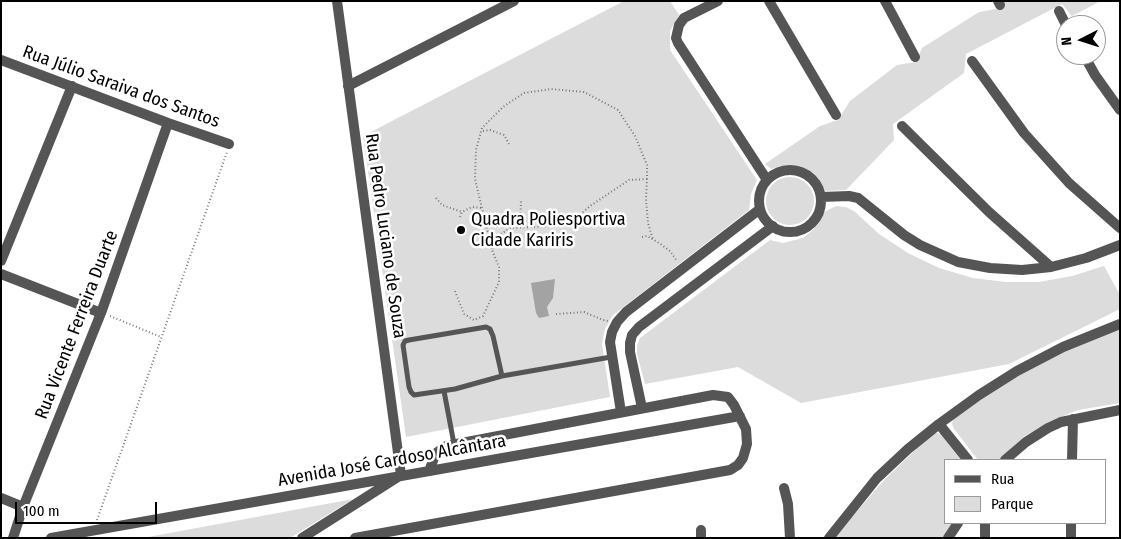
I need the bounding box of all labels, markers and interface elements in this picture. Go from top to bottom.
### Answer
north arrow [1056,15,1106,65]
text: N [1058,36,1075,46]
street label: Rua Júlio Saraiva dos Santos [19,41,223,133]
street label: Rua Pedro Luciano de Souza [360,132,410,340]
place label: Quadra Poliesportiva Cidade Kariris [471,209,625,252]
marker: Quadra Poliesportiva Cidade Kariris [455,224,467,236]
street label: Rua Vicente Ferreira Duarte [31,228,123,422]
street label: Avenida José Cardoso Alcântara [276,430,508,492]
legend [944,459,1106,524]
text: Rua [991,470,1014,488]
scale bar [18,492,160,524]
text: Parque [991,495,1034,513]
text: 100 m [23,502,60,520]

